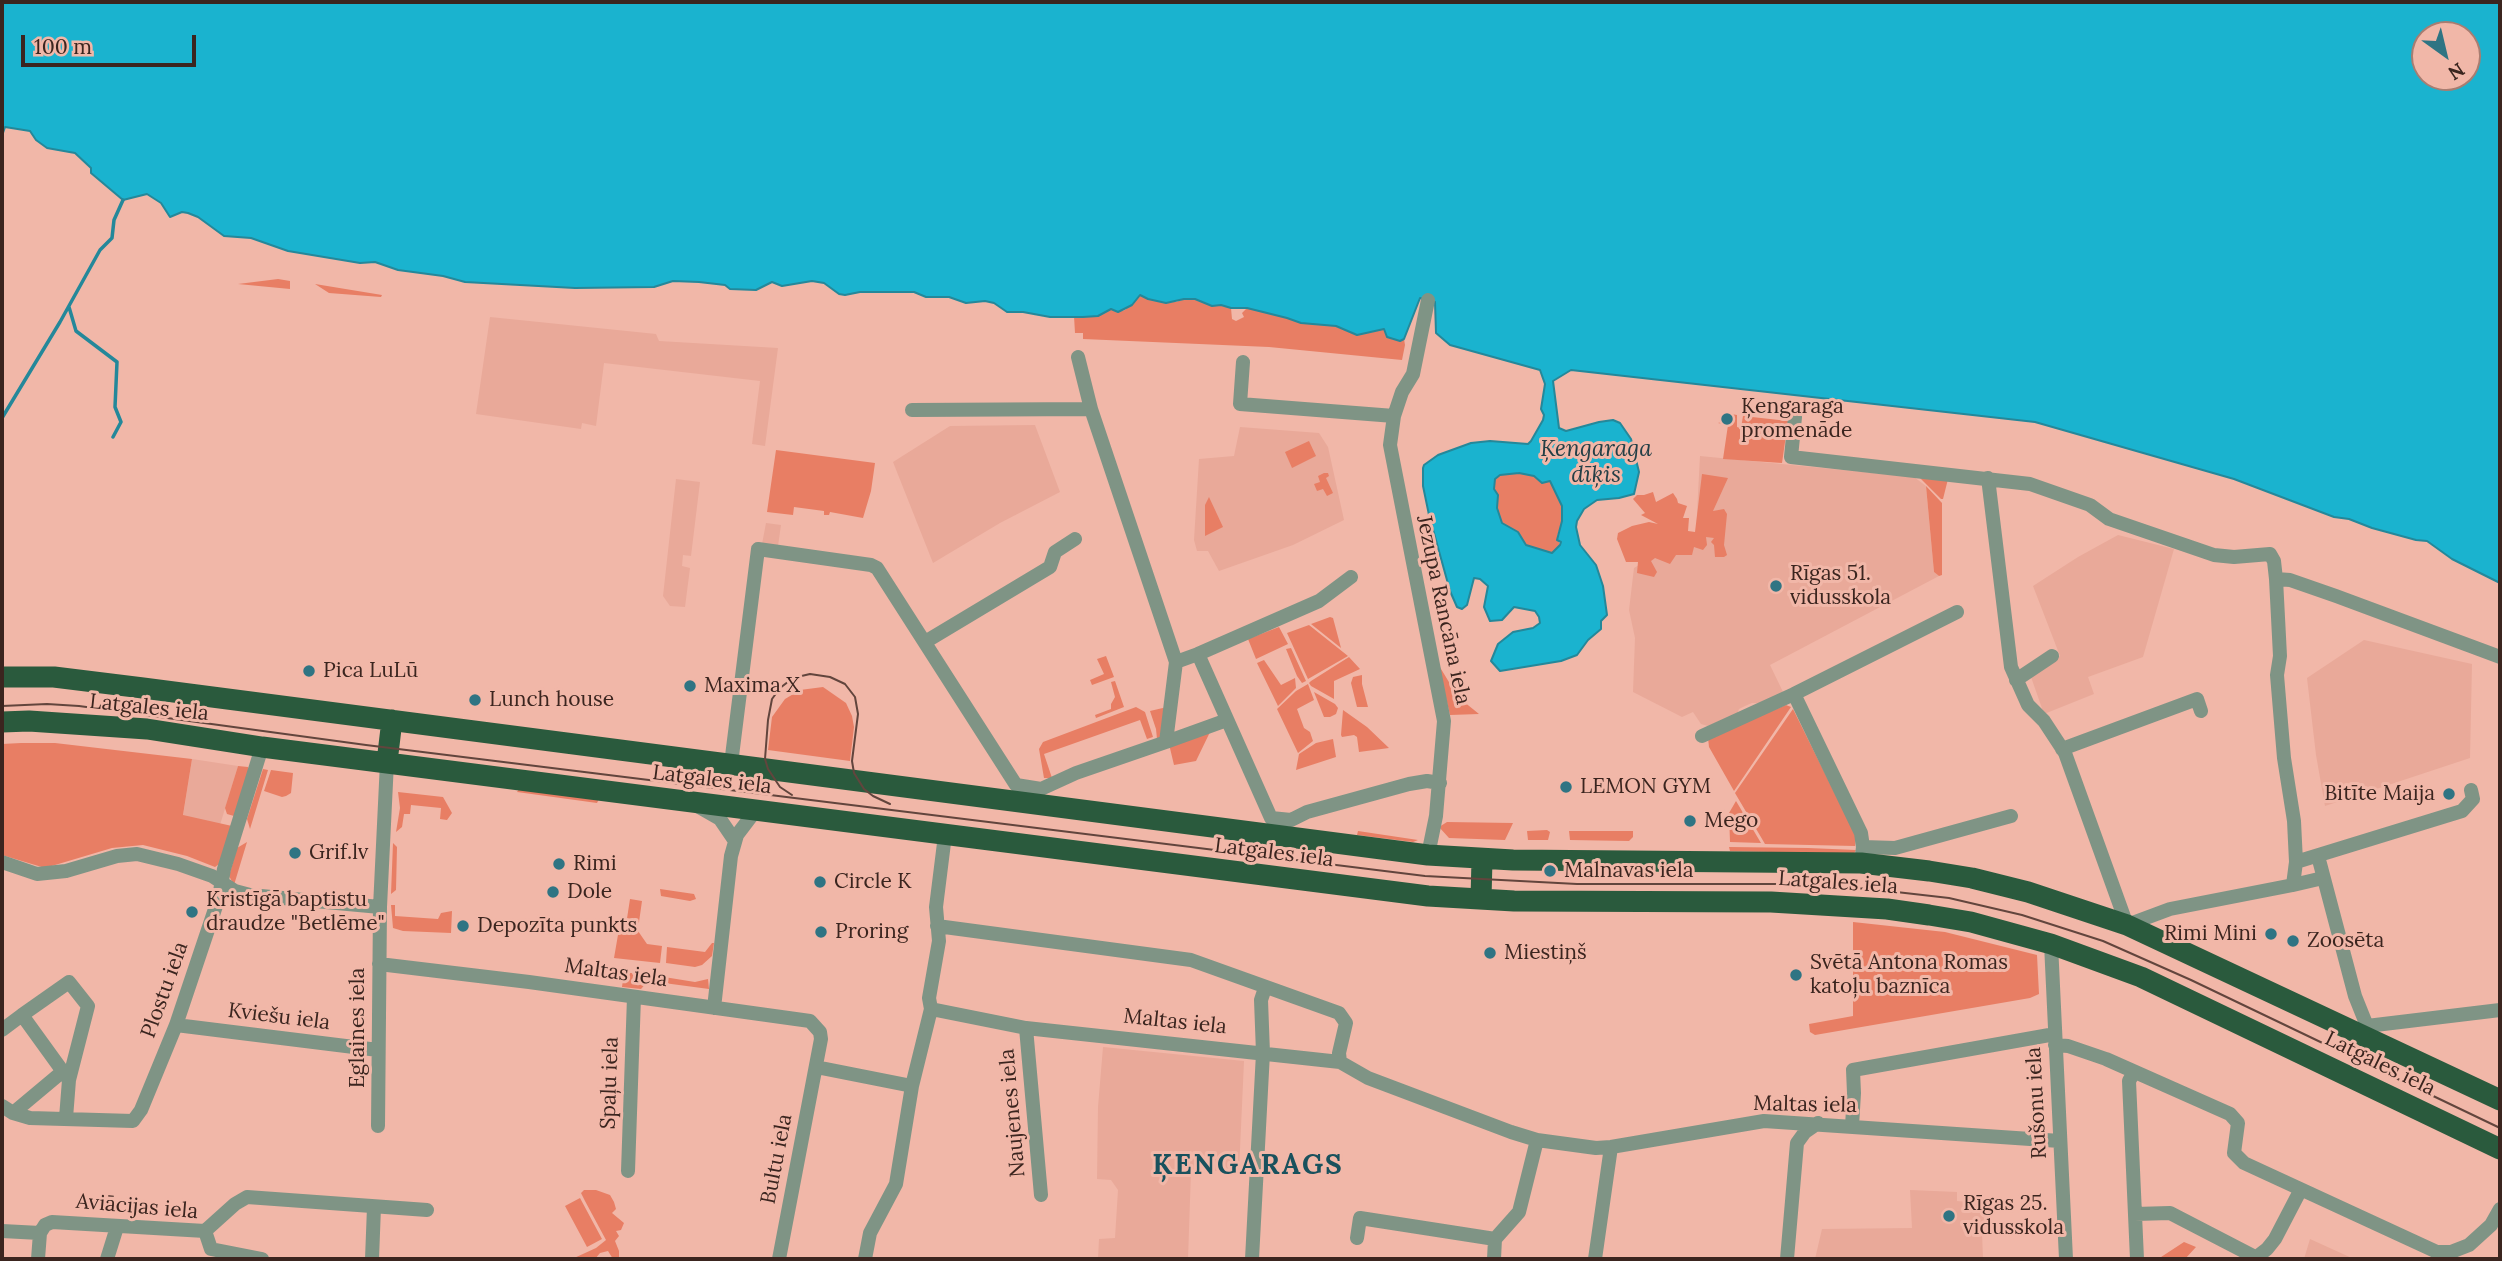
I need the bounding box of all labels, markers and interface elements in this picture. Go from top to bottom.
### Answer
scale bar [24,21,200,65]
north arrow [2411,21,2481,91]
text: 100 m [34,33,92,60]
text: N [2444,58,2469,86]
place label: Ķengaraga promenāde [1741,394,1852,444]
marker: Ķengaraga promenāde [1719,411,1735,427]
water label: Ķengaraga dīķis [1540,435,1652,489]
street label: Jezupa Rancāna iela [1411,513,1475,707]
place label: Rīgas 51. vidusskola [1790,561,1891,611]
marker: Rīgas 51. vidusskola [1768,578,1784,594]
place label: Pica LuLū [323,658,418,684]
marker: Pica LuLū [301,663,317,679]
place label: Maxima X [704,673,800,699]
marker: Maxima X [682,678,698,694]
place label: Lunch house [489,687,614,713]
street label: Latgales iela [88,689,210,727]
marker: Lunch house [467,692,483,708]
street label: Latgales iela [651,760,773,800]
place label: LEMON GYM [1580,774,1711,800]
marker: LEMON GYM [1558,779,1574,795]
place label: Bitīte Maija [2324,781,2435,807]
marker: Bitīte Maija [2441,786,2457,802]
place label: Mego [1704,808,1758,834]
marker: Mego [1682,813,1698,829]
street label: Latgales iela [1213,833,1335,873]
place label: Grif.lv [309,840,368,866]
marker: Grif.lv [287,845,303,861]
place label: Rimi [573,851,617,877]
marker: Rimi [551,856,567,872]
place label: Malnavas iela [1564,858,1693,884]
marker: Malnavas iela [1542,863,1558,879]
street label: Latgales iela [1777,866,1899,900]
place label: Circle K [834,869,912,895]
marker: Circle K [812,874,828,890]
place label: Dole [567,879,612,905]
marker: Dole [545,884,561,900]
place label: Kristīgā baptistu draudze "Betlēme" [206,887,385,937]
marker: Kristīgā baptistu draudze "Betlēme" [184,904,200,920]
place label: Depozīta punkts [477,913,637,939]
marker: Depozīta punkts [455,918,471,934]
place label: Proring [835,919,908,945]
place label: Rimi Mini [2164,921,2257,947]
marker: Proring [813,924,829,940]
marker: Rimi Mini [2263,926,2279,942]
place label: Zoosēta [2307,928,2384,954]
marker: Zoosēta [2285,933,2301,949]
street label: Plostu iela [136,939,194,1041]
place label: Miestiņš [1504,940,1587,966]
marker: Miestiņš [1482,945,1498,961]
place label: Svētā Antona Romas katoļu baznīca [1810,950,2008,1000]
street label: Maltas iela [563,953,669,993]
marker: Svētā Antona Romas katoļu baznīca [1788,967,1804,983]
street label: Eglaines iela [345,968,371,1088]
street label: Kviešu iela [226,998,332,1036]
street label: Maltas iela [1122,1004,1228,1040]
street label: Latgales iela [2321,1026,2439,1102]
street label: Spaļu iela [596,1036,624,1130]
street label: Rušonu iela [2021,1046,2053,1160]
street label: Naujenes iela [995,1048,1031,1178]
street label: Maltas iela [1753,1091,1857,1119]
street label: Bultu iela [756,1112,798,1206]
district label: ĶENGARAGS [1153,1149,1343,1183]
street label: Aviācijas iela [75,1189,199,1225]
place label: Rīgas 25. vidusskola [1963,1191,2064,1241]
marker: Rīgas 25. vidusskola [1941,1208,1957,1224]

